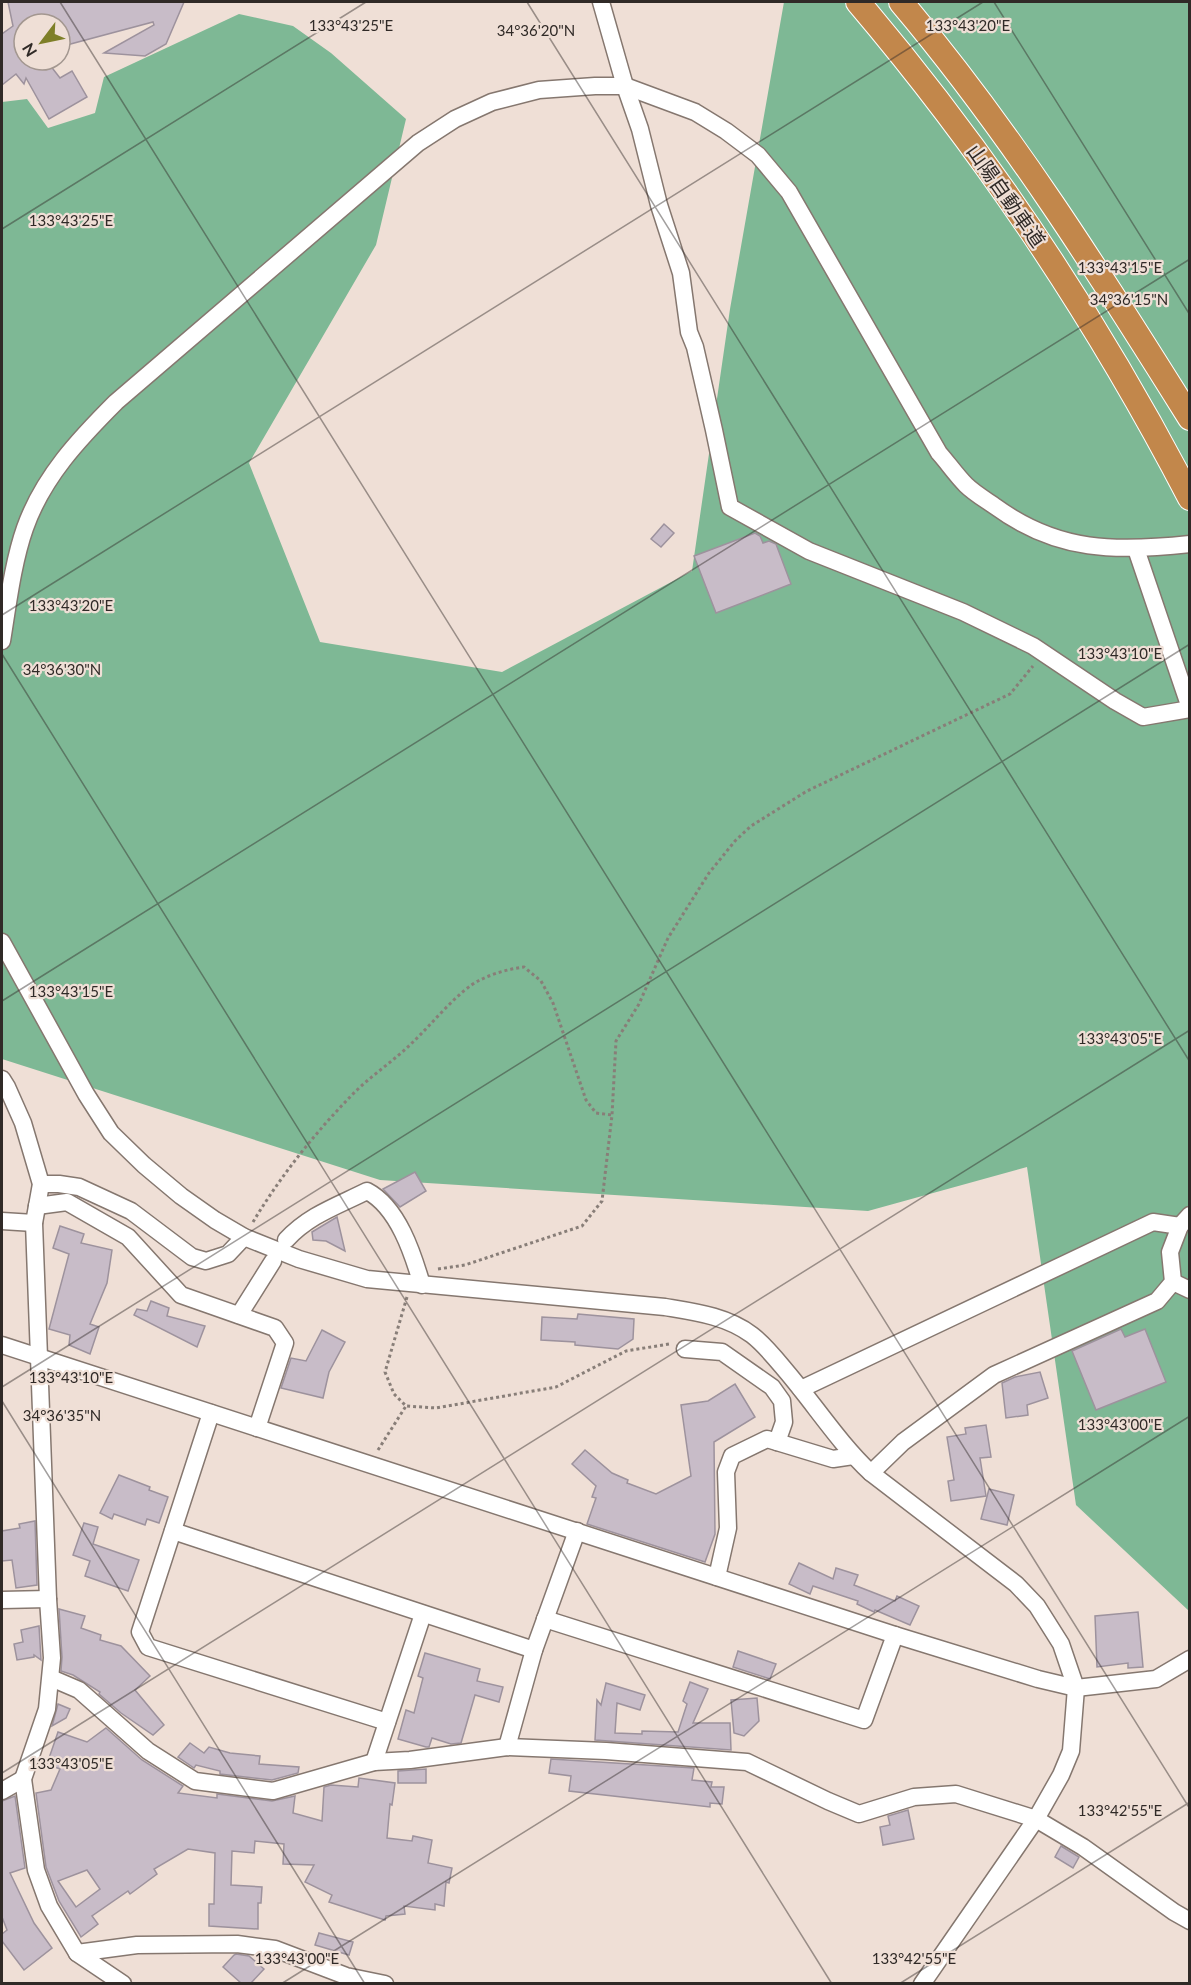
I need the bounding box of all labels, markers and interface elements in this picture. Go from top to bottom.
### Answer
north arrow [12,12,72,72]
text: 133°43'25"E [309,16,393,34]
text: 133°43'20"E [926,16,1010,34]
text: 34°36'20"N [497,21,575,39]
text: N [18,40,40,60]
street label: 山陽自動車道 [963,139,1051,251]
text: 133°43'25"E [29,211,113,229]
text: 133°43'15"E [1078,258,1162,276]
text: 34°36'15"N [1090,290,1168,308]
text: 133°43'20"E [29,596,113,614]
text: 133°43'10"E [1078,644,1162,662]
text: 34°36'30"N [23,660,101,678]
text: 133°43'15"E [29,982,113,1000]
text: 133°43'05"E [1078,1029,1162,1047]
text: 133°43'10"E [29,1368,113,1386]
text: 34°36'35"N [23,1406,101,1424]
text: 133°43'00"E [1078,1415,1162,1433]
text: 133°43'05"E [29,1754,113,1772]
text: 133°42'55"E [1078,1801,1162,1819]
text: 133°43'00"E [255,1949,339,1967]
text: 133°42'55"E [872,1949,956,1967]

